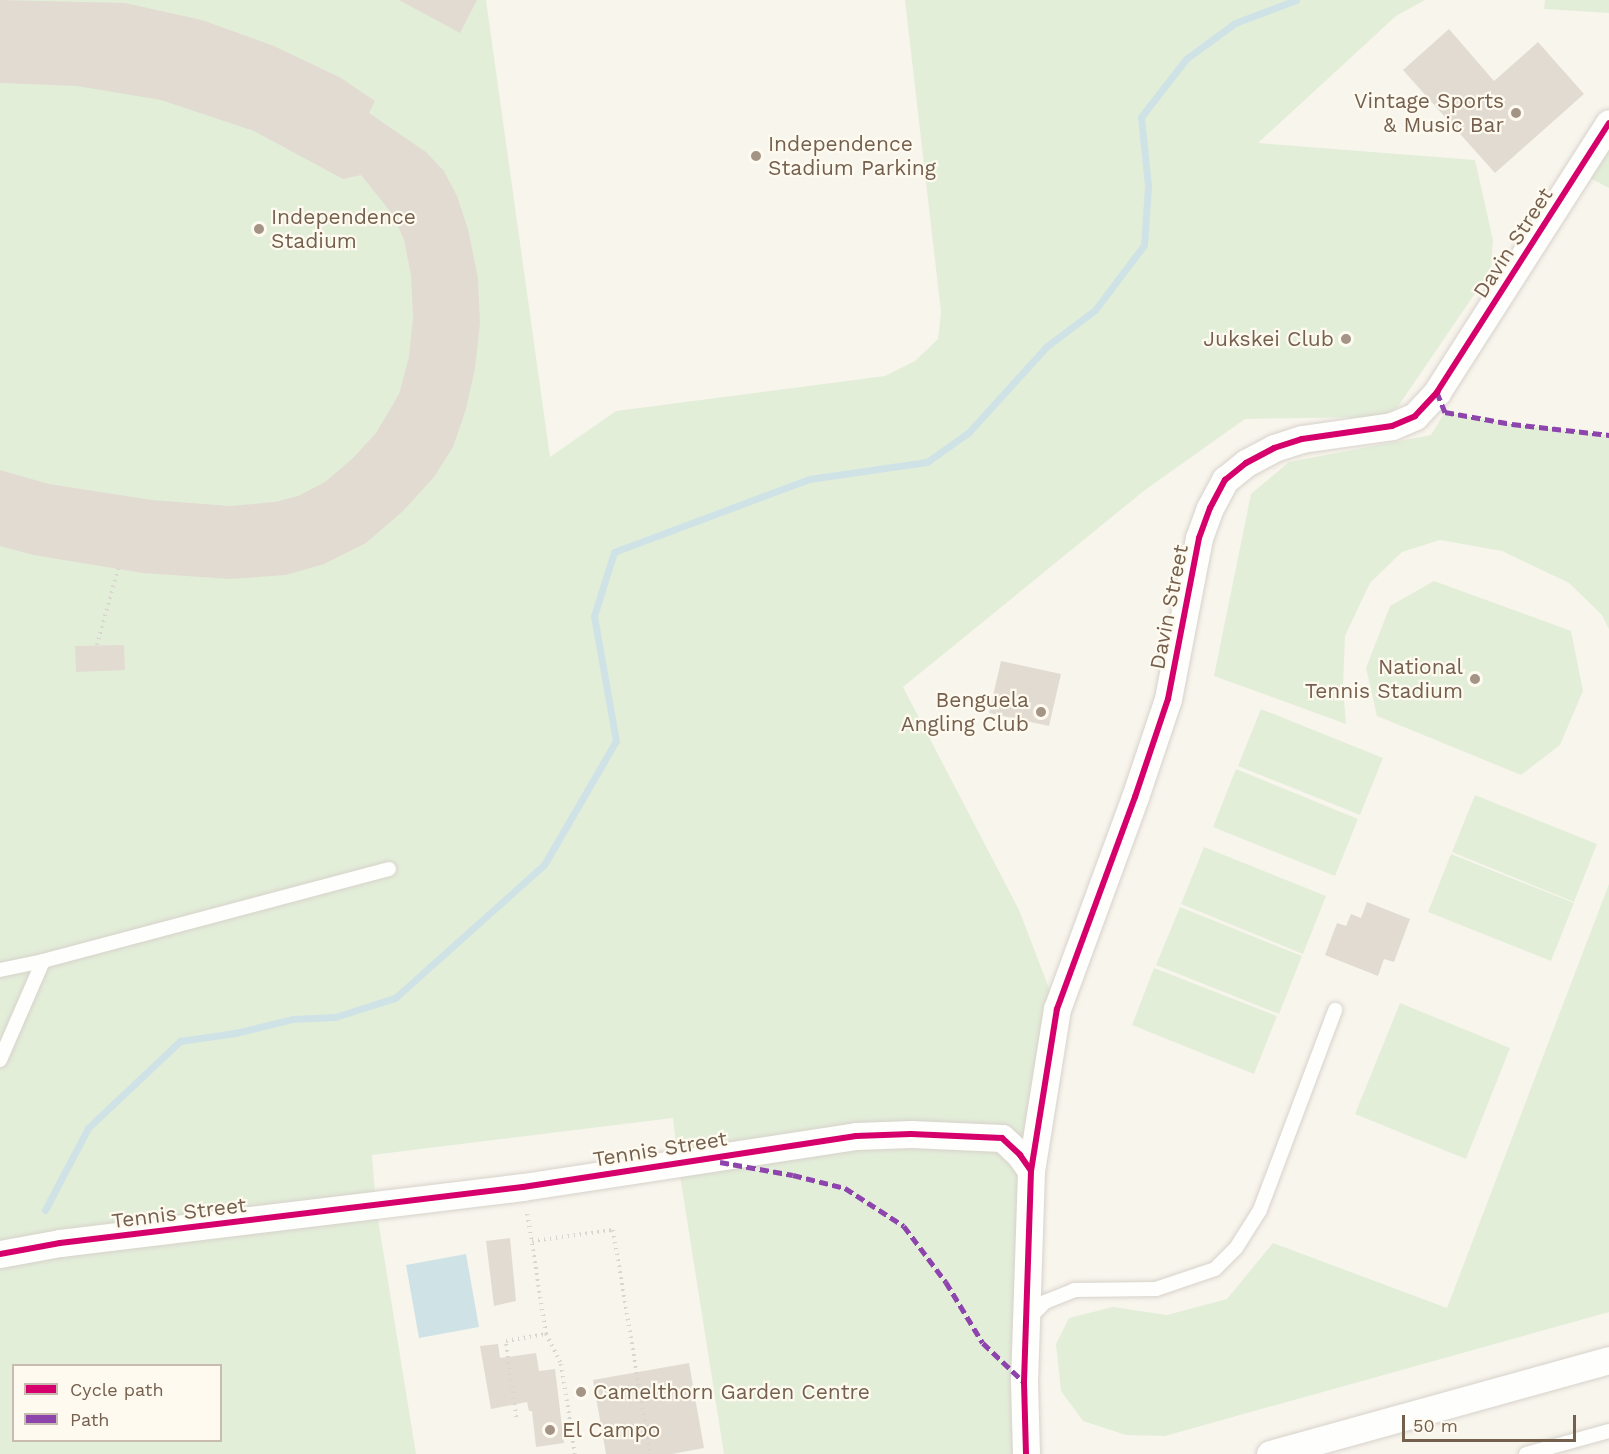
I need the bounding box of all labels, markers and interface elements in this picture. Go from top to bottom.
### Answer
place label: Vintage Sports & Music Bar [1354,88,1504,138]
marker: Vintage Sports & Music Bar [1509,106,1523,120]
place label: Independence Stadium Parking [768,131,936,181]
marker: Independence Stadium Parking [749,149,763,163]
street label: Davin Street [1468,183,1558,303]
place label: Independence Stadium [271,204,416,254]
marker: Independence Stadium [252,222,266,236]
place label: Jukskei Club [1203,326,1334,352]
marker: Jukskei Club [1339,332,1353,346]
street label: Davin Street [1145,542,1193,672]
place label: National Tennis Stadium [1305,654,1463,704]
marker: National Tennis Stadium [1468,672,1482,686]
place label: Benguela Angling Club [901,687,1029,737]
marker: Benguela Angling Club [1034,705,1048,719]
street label: Tennis Street [591,1126,729,1172]
street label: Tennis Street [110,1192,248,1234]
legend [12,1364,222,1442]
text: Cycle path [70,1379,164,1400]
place label: Camelthorn Garden Centre [593,1379,870,1405]
marker: Camelthorn Garden Centre [574,1385,588,1399]
scale bar [1405,1403,1579,1441]
text: Path [70,1409,110,1430]
text: 50 m [1413,1415,1458,1436]
place label: El Campo [562,1417,661,1443]
marker: El Campo [543,1423,557,1437]

